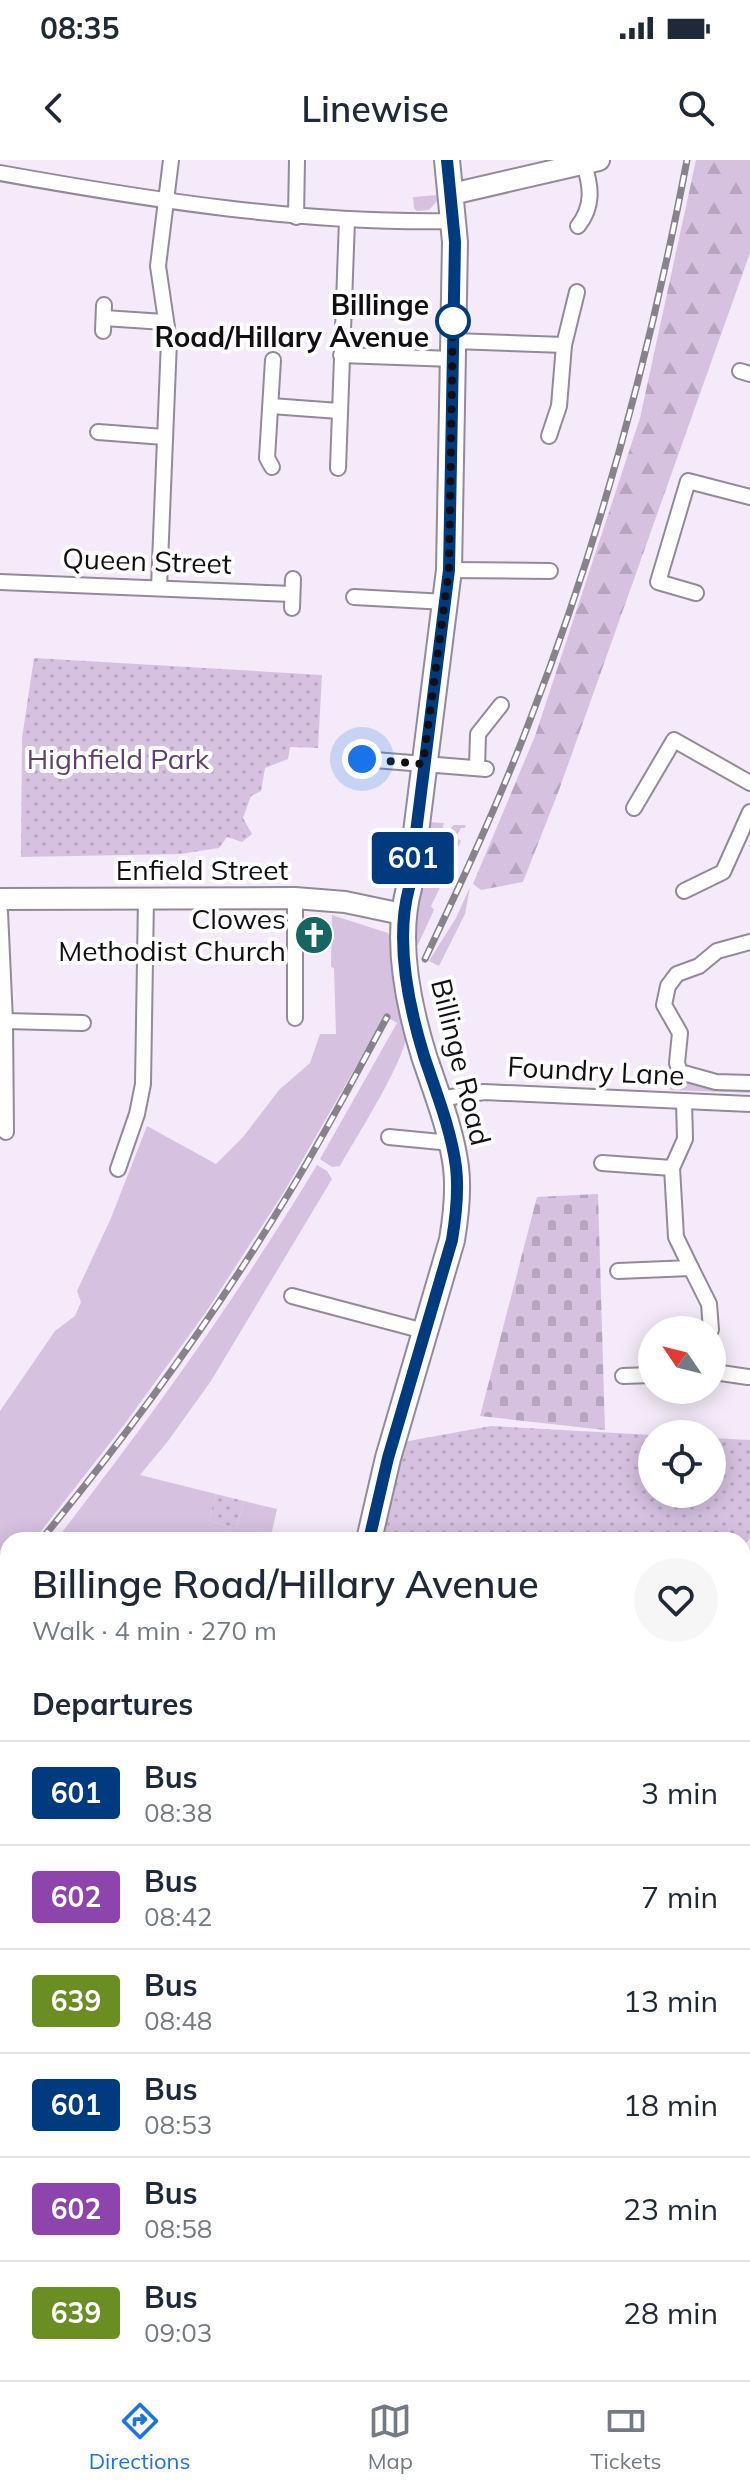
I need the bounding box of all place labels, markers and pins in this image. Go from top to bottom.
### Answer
place label: Billinge Road/Hillary Avenue [154,287,429,354]
marker: Billinge Road/Hillary Avenue [436,304,470,338]
place label: Clowes Methodist Church [58,901,286,968]
church icon: Clowes Methodist Church [293,914,335,956]

